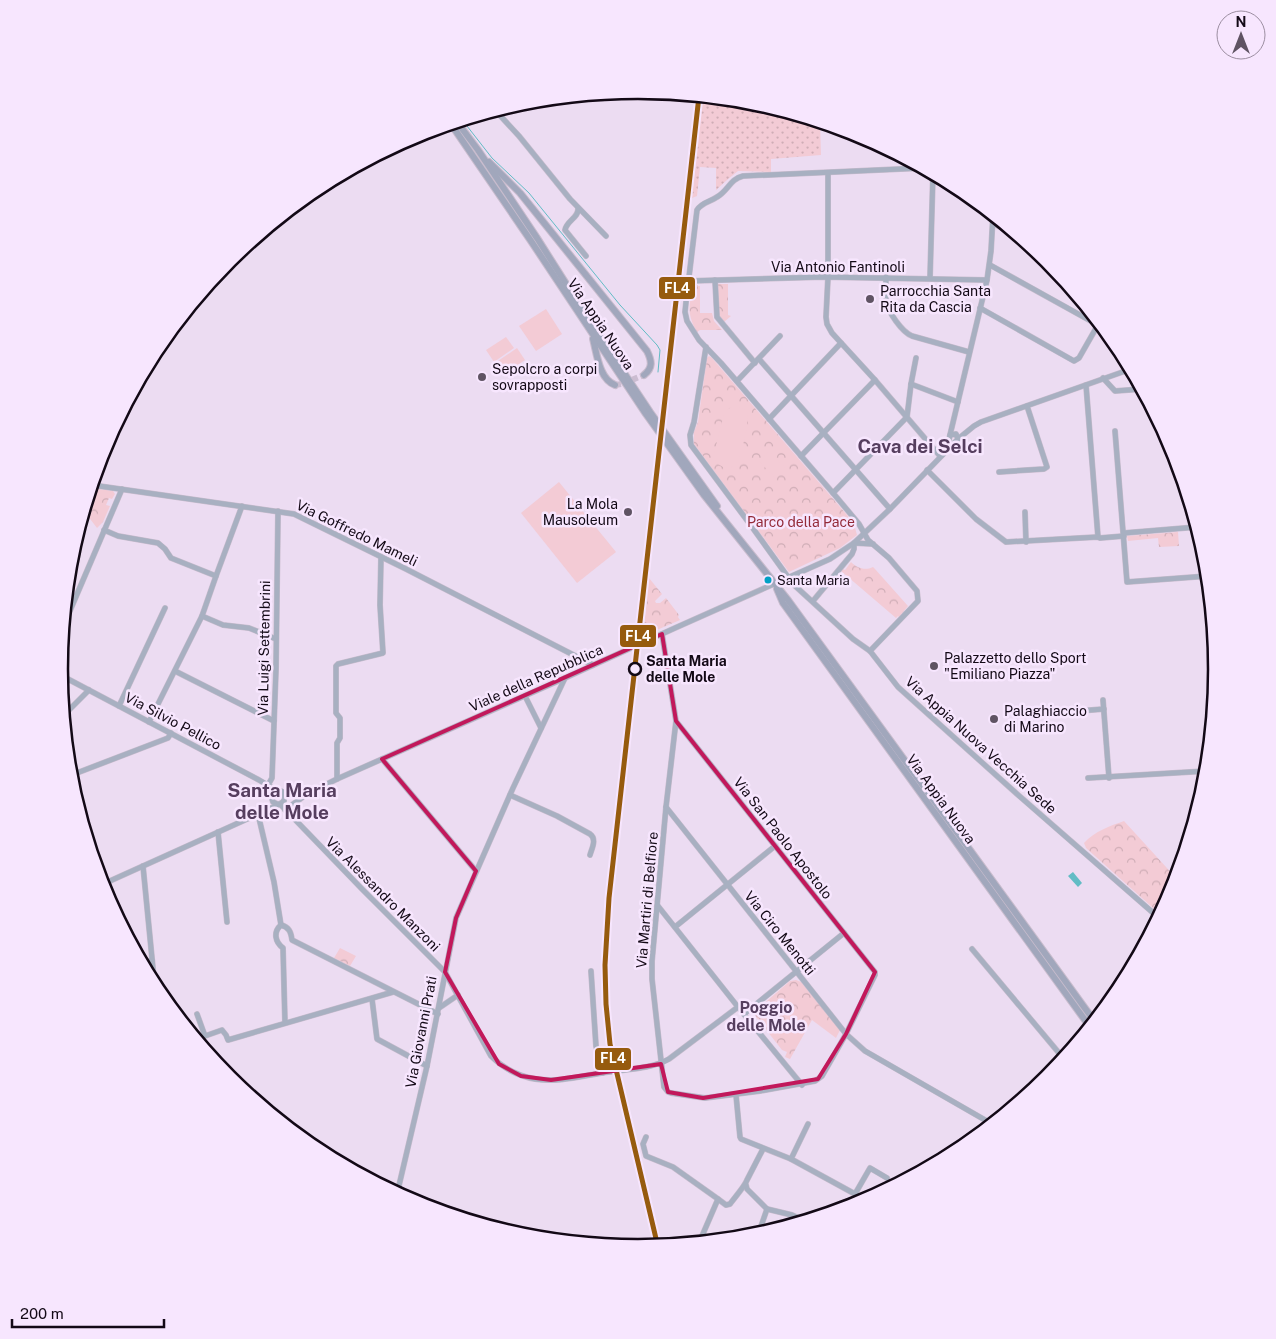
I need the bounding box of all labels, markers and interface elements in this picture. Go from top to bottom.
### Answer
north arrow [1216,10,1266,60]
text: N [1236,14,1246,30]
street label: Via Antonio Fantinoli [771,259,905,275]
street label: Via Appia Nuova [565,275,637,373]
line badge: FL4 [658,276,696,300]
text: FL4 [664,280,690,296]
place label: Parrocchia Santa Rita da Cascia [880,283,991,315]
marker: Parrocchia Santa Rita da Cascia [864,293,876,305]
place label: Sepolcro a corpi sovrapposti [492,361,597,393]
marker: Sepolcro a corpi sovrapposti [476,371,488,383]
district label: Cava dei Selci [857,435,983,457]
place label: La Mola Mausoleum [543,496,618,528]
street label: Via Goffredo Mameli [294,497,420,569]
marker: La Mola Mausoleum [622,506,634,518]
park label: Parco della Pace [747,514,855,530]
place label: Santa Maria [777,573,850,588]
marker: Santa Maria [763,575,773,585]
street label: Via Luigi Settembrini [255,580,273,716]
line badge: FL4 [619,624,657,648]
text: FL4 [625,628,651,644]
street label: Viale della Repubblica [467,641,605,715]
place label: Palazzetto dello Sport "Emiliano Piazza" [944,650,1086,682]
place label: Santa Maria delle Mole [646,653,727,685]
marker: Palazzetto dello Sport "Emiliano Piazza" [928,660,940,672]
marker: Santa Maria delle Mole [628,662,642,676]
street label: Via Appia Nuova Vecchia Sede [902,673,1060,817]
street label: Via Silvio Pellico [122,689,224,753]
place label: Palaghiaccio di Marino [1004,703,1087,735]
marker: Palaghiaccio di Marino [988,713,1000,725]
street label: Via Appia Nuova [903,751,979,847]
street label: Via San Paolo Apostolo [730,774,836,902]
district label: Santa Maria delle Mole [227,779,337,823]
street label: Via Martiri di Belfiore [633,831,661,969]
street label: Via Alessandro Manzoni [323,834,443,954]
street label: Via Ciro Menotti [741,888,819,978]
street label: Via Giovanni Prati [402,975,440,1089]
district label: Poggio delle Mole [726,998,806,1035]
line badge: FL4 [594,1047,632,1071]
text: FL4 [600,1050,626,1066]
scale bar [12,1296,165,1328]
text: 200 m [20,1305,64,1322]

